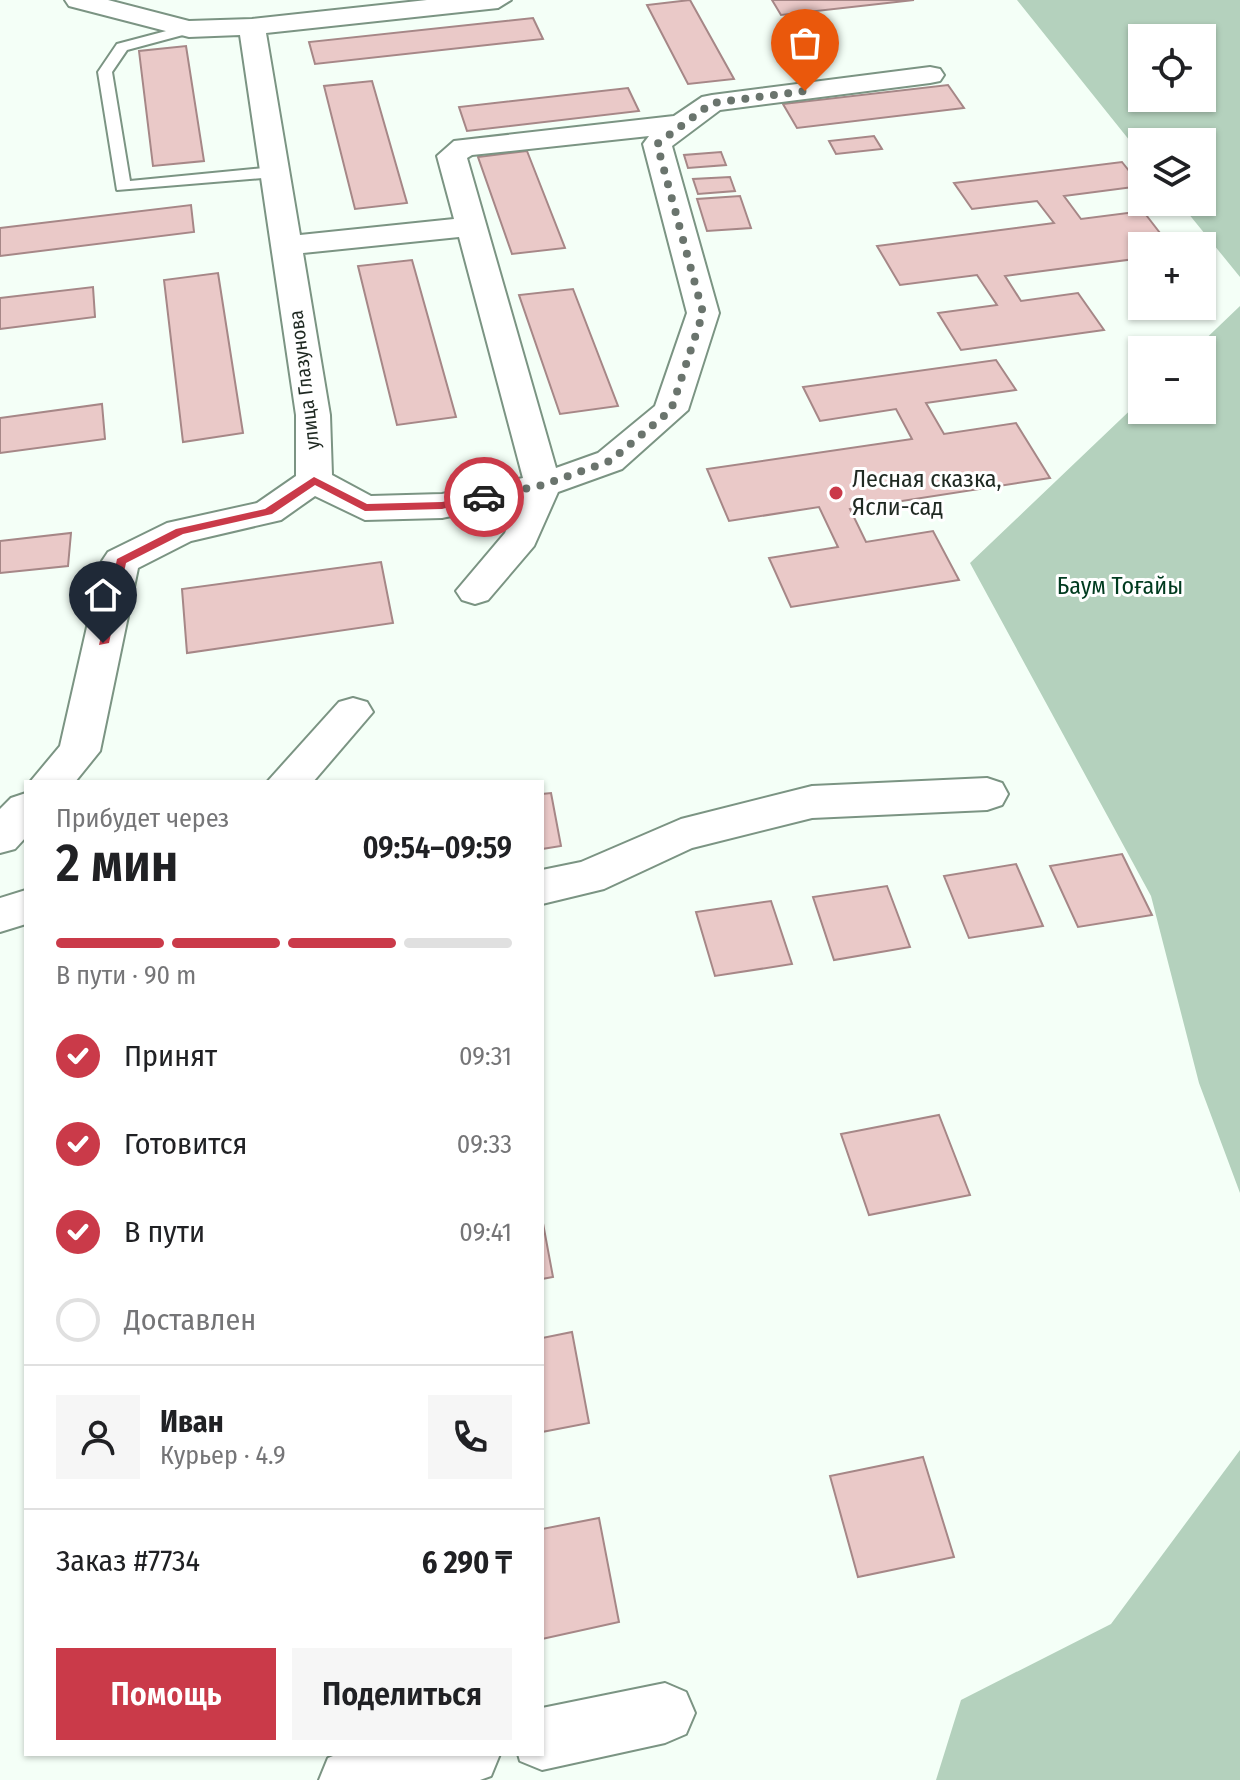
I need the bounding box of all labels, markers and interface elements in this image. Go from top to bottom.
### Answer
pin [771,9,839,91]
icon: bag [783,21,827,65]
map controls [1128,24,1216,424]
button: locate [1128,24,1216,112]
button: layers [1128,128,1216,216]
button: + [1128,232,1216,320]
street label: улица Глазунова [284,309,324,451]
button: − [1128,336,1216,424]
courier [444,457,524,537]
place label: Лесная сказка, Ясли-сад [852,465,1002,521]
icon: car [462,475,506,519]
marker: Лесная сказка, Ясли-сад [827,484,845,502]
pin [69,561,137,643]
park label: Баум Тоғайы [1057,572,1183,600]
icon: home [81,573,125,617]
text: Прибудет через [56,803,229,834]
text: 09:54–09:59 [362,830,512,866]
text: 2 мин [56,832,179,895]
text: В пути · 90 m [56,960,196,991]
icon: check [56,1034,100,1078]
text: Принят [124,1038,217,1074]
text: 09:31 [459,1041,512,1072]
icon: check [56,1122,100,1166]
text: Готовится [124,1126,247,1162]
text: 09:33 [457,1129,512,1160]
icon: check [56,1210,100,1254]
text: В пути [124,1214,205,1250]
text: 09:41 [459,1217,512,1248]
text: Доставлен [124,1302,256,1338]
button: person [56,1395,140,1479]
button: phone [428,1395,512,1479]
text: Иван [160,1404,224,1440]
text: Курьер · 4.9 [160,1440,286,1471]
text: Заказ #7734 [56,1543,200,1579]
text: 6 290 ₸ [422,1545,512,1581]
button: Помощь [56,1648,276,1740]
button: Поделиться [292,1648,512,1740]

